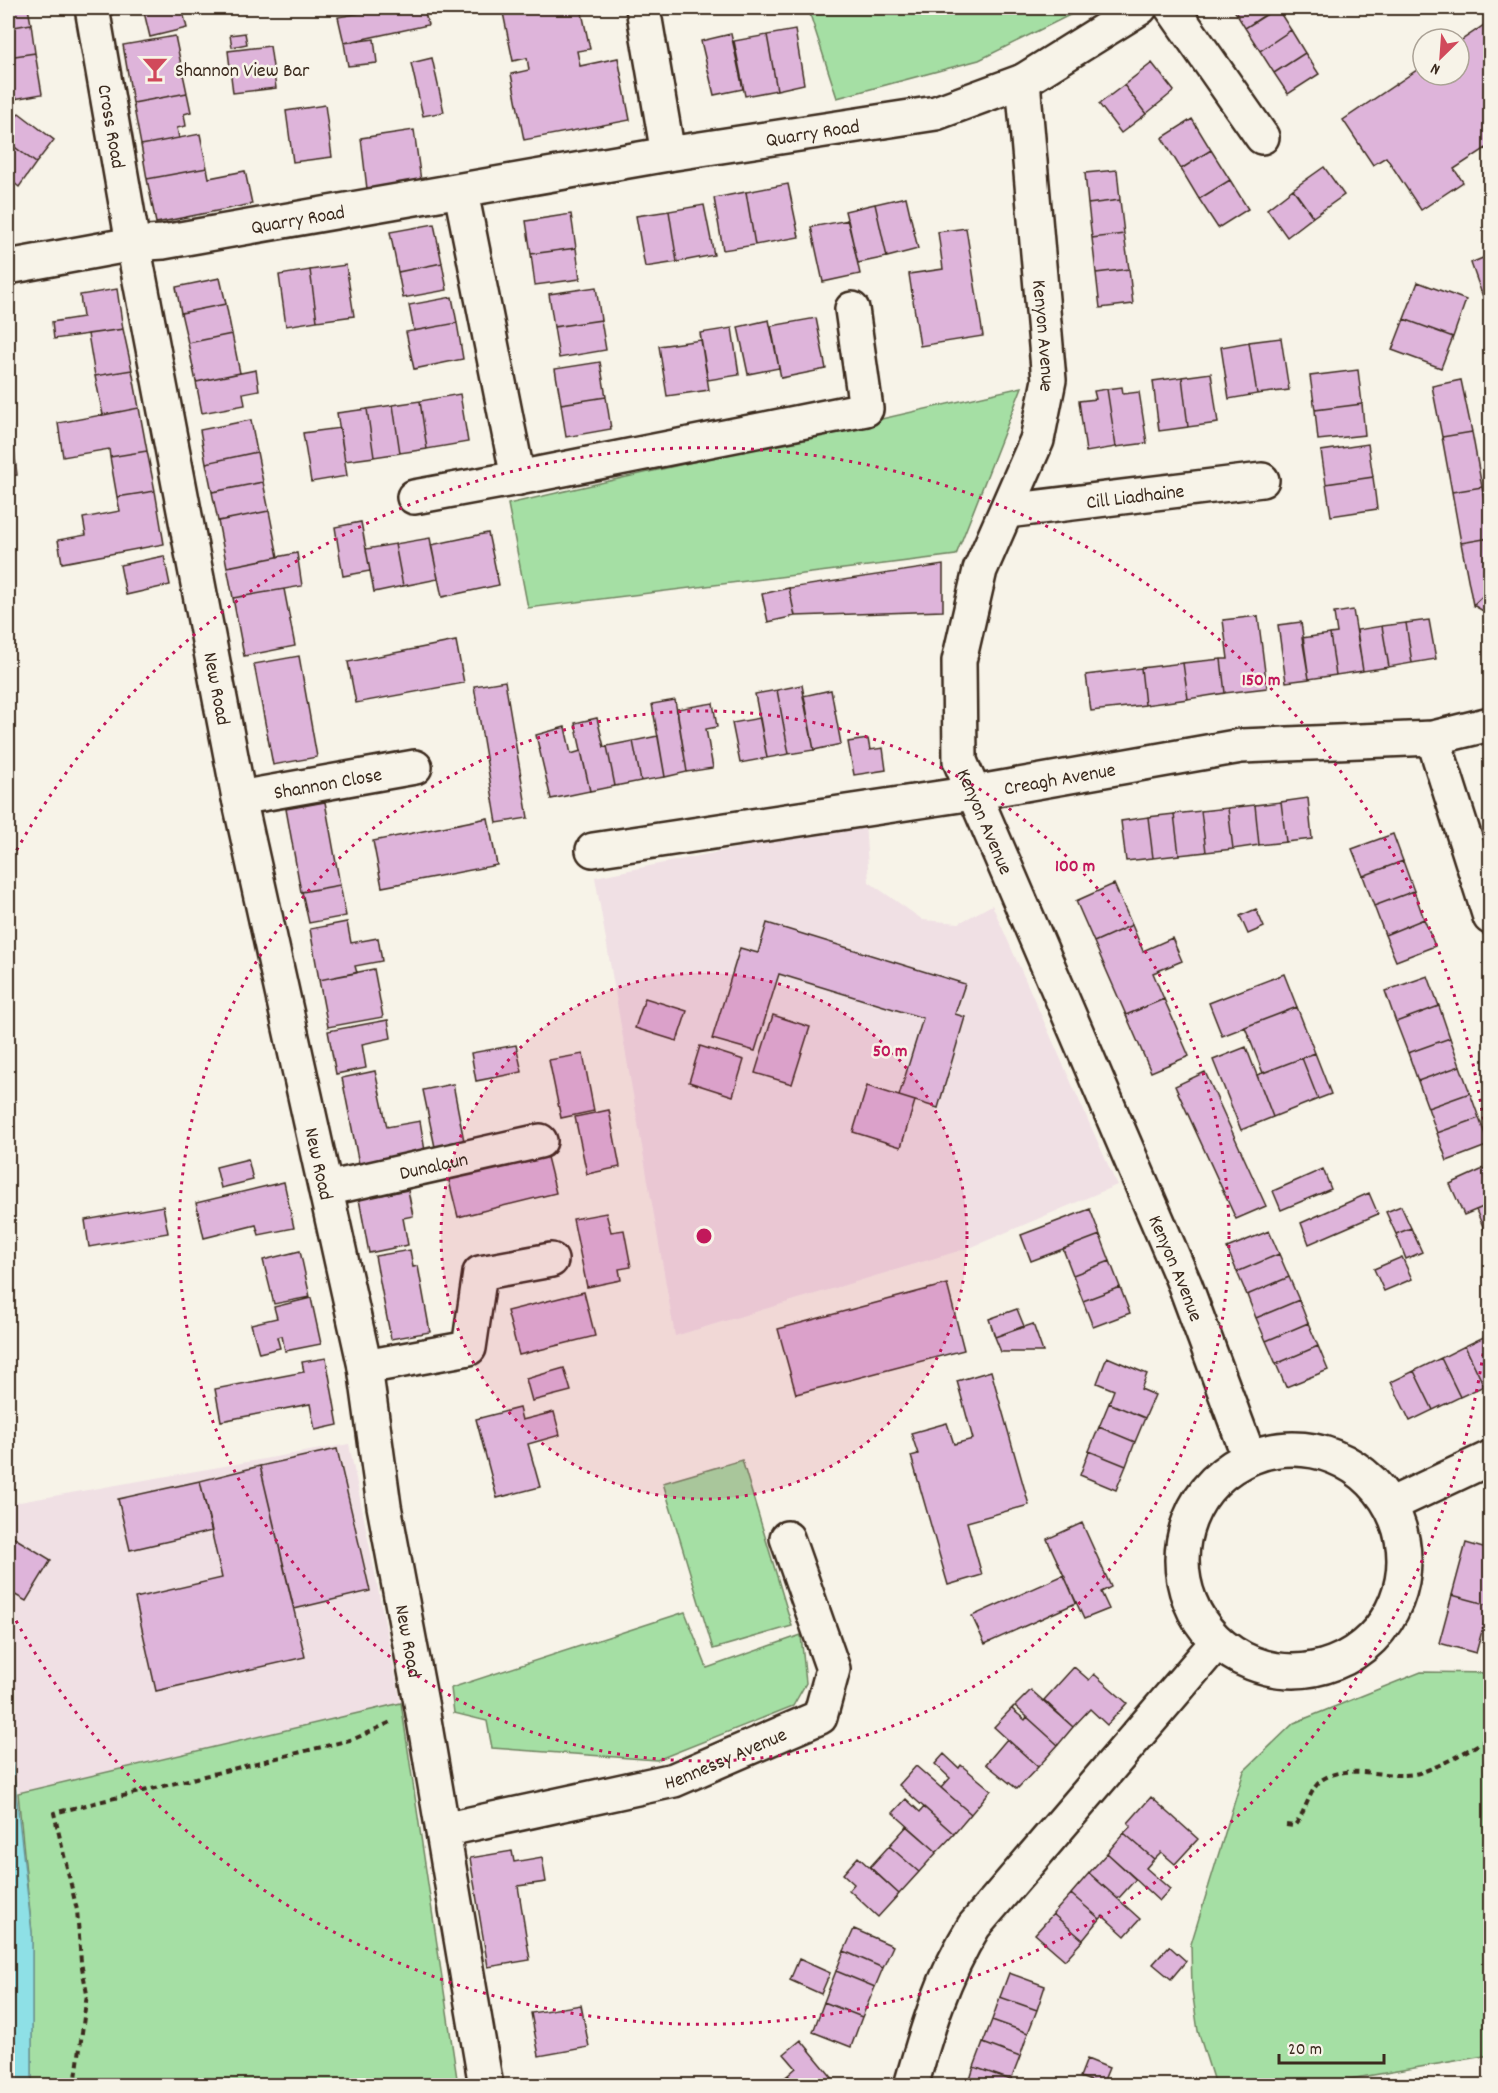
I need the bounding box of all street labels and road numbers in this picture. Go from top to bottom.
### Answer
street label: Cross Road [89,82,131,171]
street label: Quarry Road [764,114,862,156]
street label: Quarry Road [249,200,347,243]
street label: Kenyon Avenue [1023,279,1060,394]
street label: Cill Liadhaine [1085,479,1186,518]
street label: New Road [194,650,236,728]
street label: Creagh Avenue [1002,757,1118,804]
street label: Shannon Close [272,762,385,809]
street label: Kenyon Avenue [948,765,1018,880]
street label: New Road [295,1125,339,1203]
street label: Dunalaun [397,1147,471,1189]
street label: Kenyon Avenue [1140,1211,1208,1326]
street label: New Road [386,1603,427,1680]
street label: Hennessy Avenue [662,1722,792,1799]

